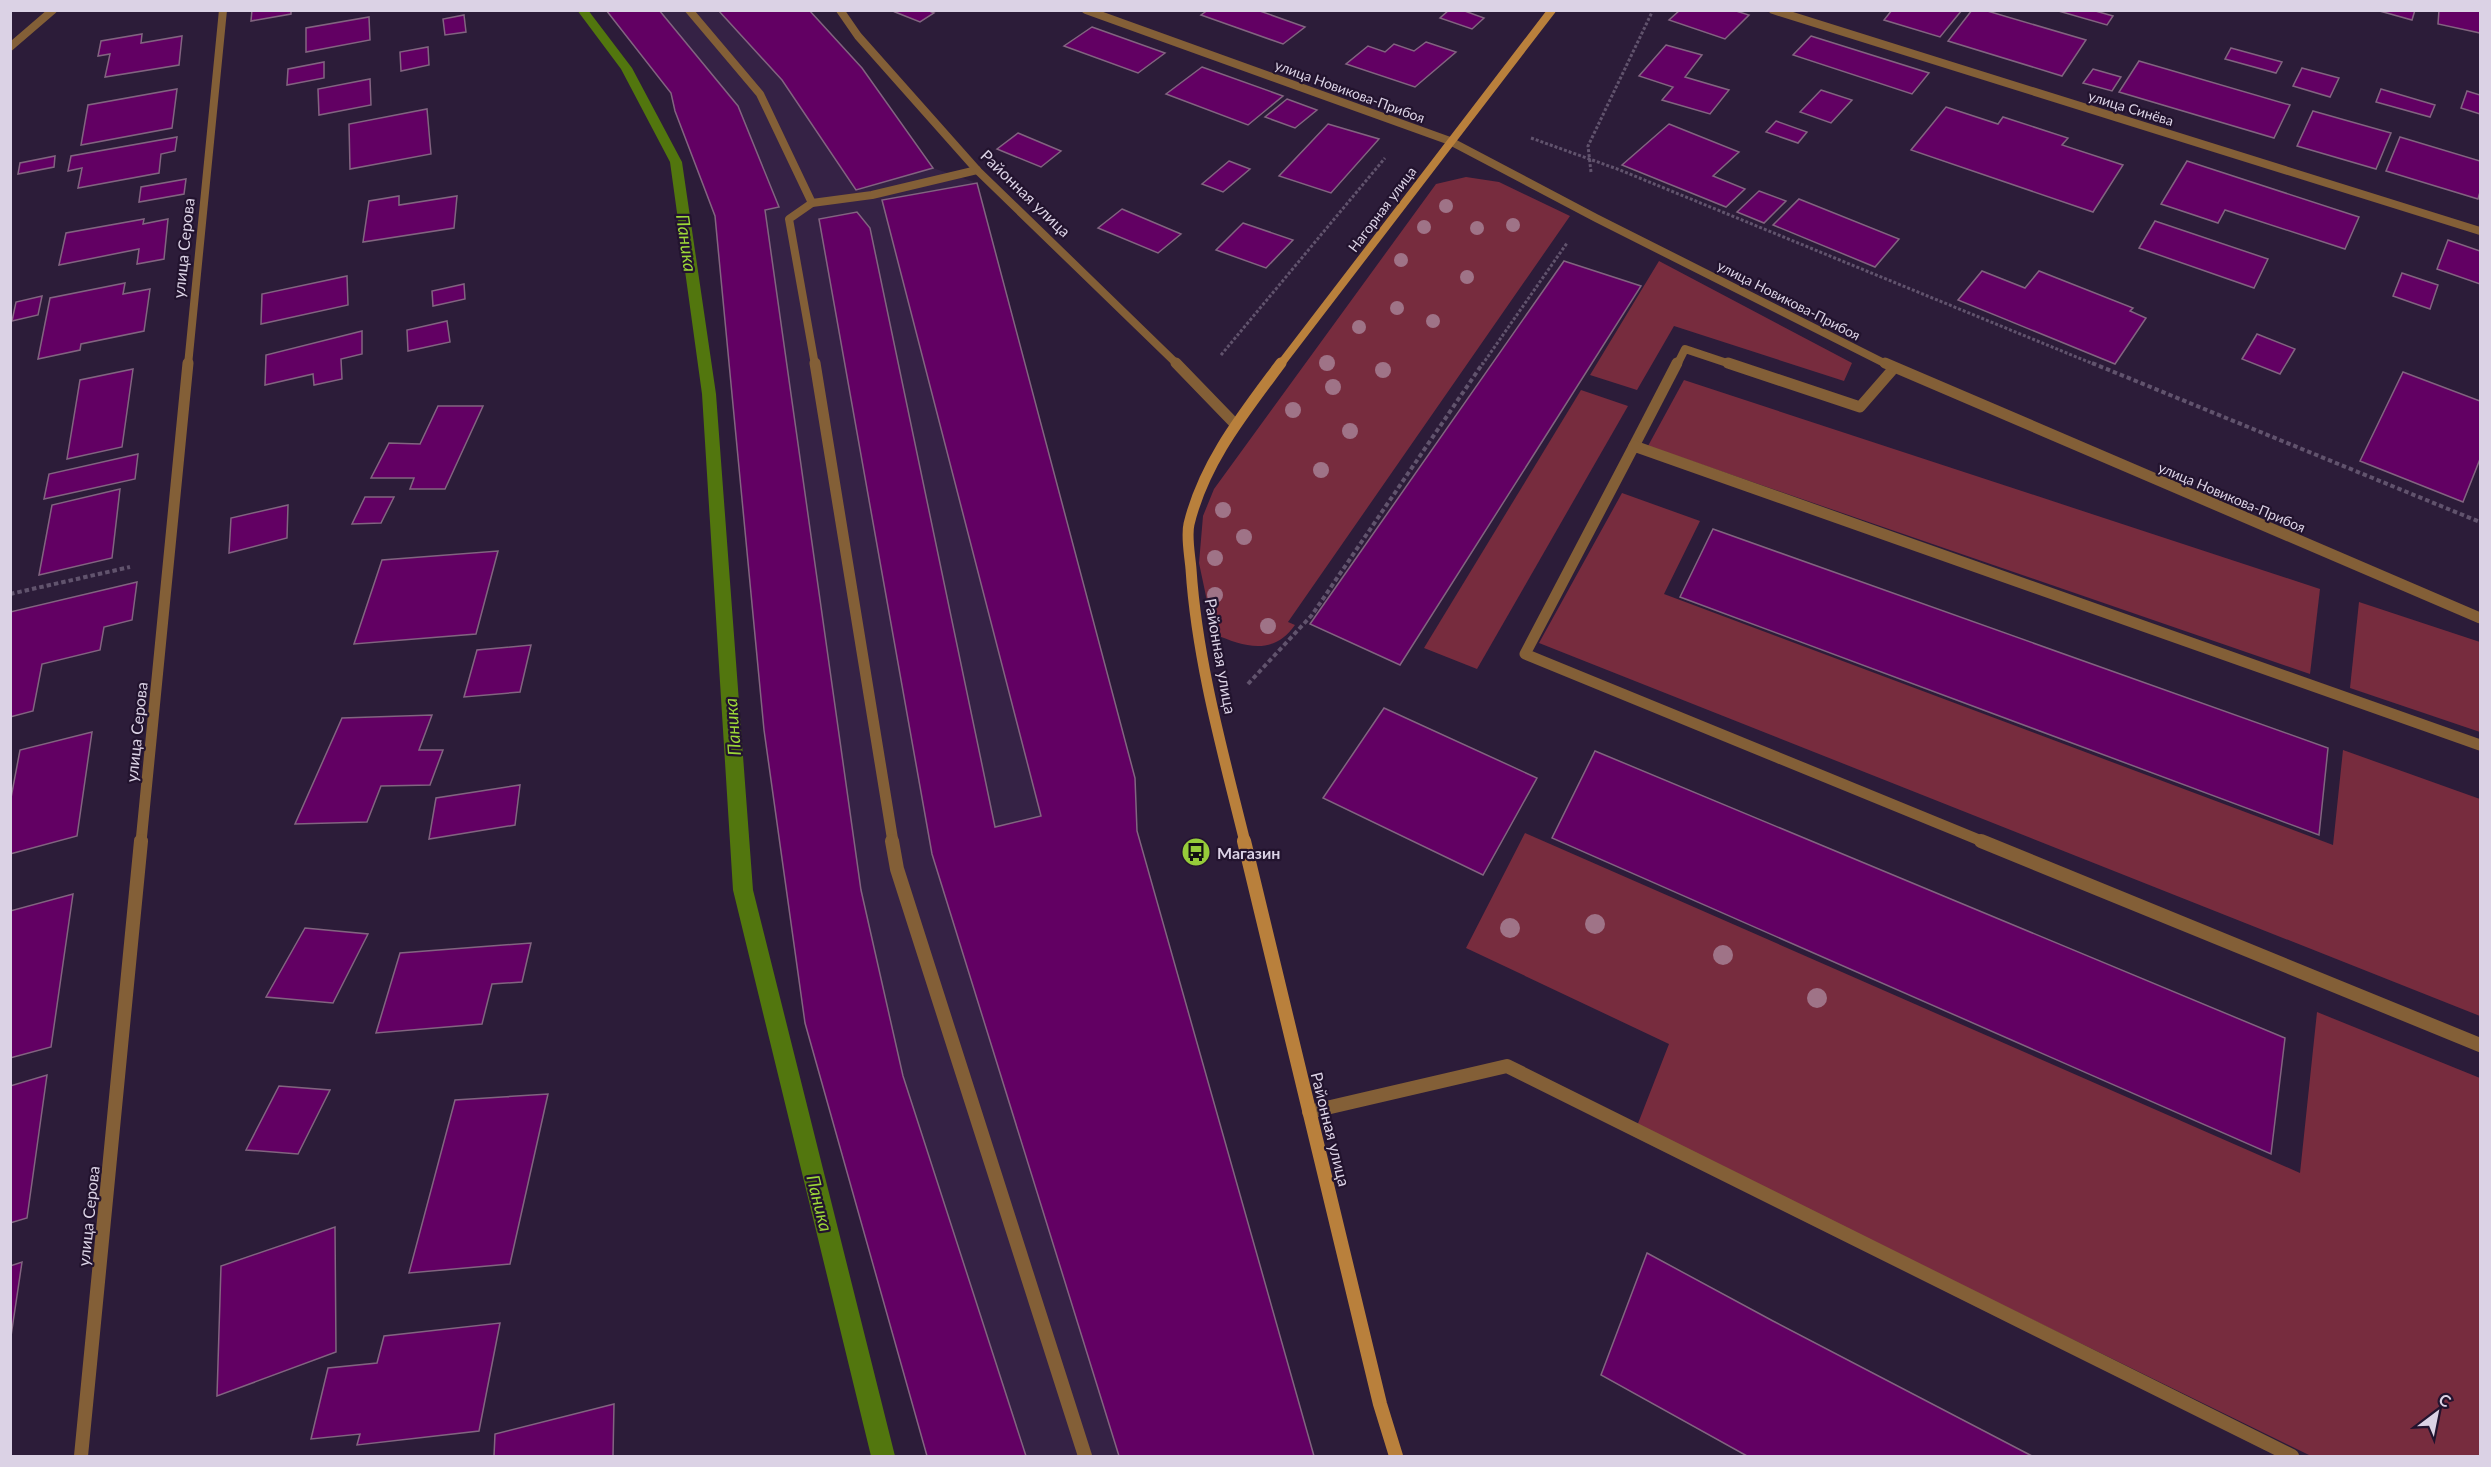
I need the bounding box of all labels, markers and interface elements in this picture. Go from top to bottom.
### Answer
street label: улица Новикова-Прибоя [1273,56,1427,126]
street label: улица Синёва [2086,87,2176,129]
street label: Районная улица [977,145,1075,241]
street label: Нагорная улица [1344,163,1420,255]
street label: улица Серова [168,197,198,299]
water label: Паника [672,213,702,273]
street label: улица Новикова-Прибоя [1715,256,1863,344]
street label: улица Новикова-Прибоя [2156,458,2308,536]
street label: Районная улица [1201,597,1241,715]
street label: улица Серова [121,681,151,783]
water label: Паника [719,697,745,757]
bus stop icon: Магазин [1180,836,1212,868]
place label: Магазин [1217,843,1280,862]
street label: Районная улица [1308,1070,1354,1188]
street label: улица Серова [73,1165,103,1267]
water label: Паника [802,1172,838,1234]
north arrow [2407,1383,2467,1443]
text: С [2436,1389,2455,1411]

